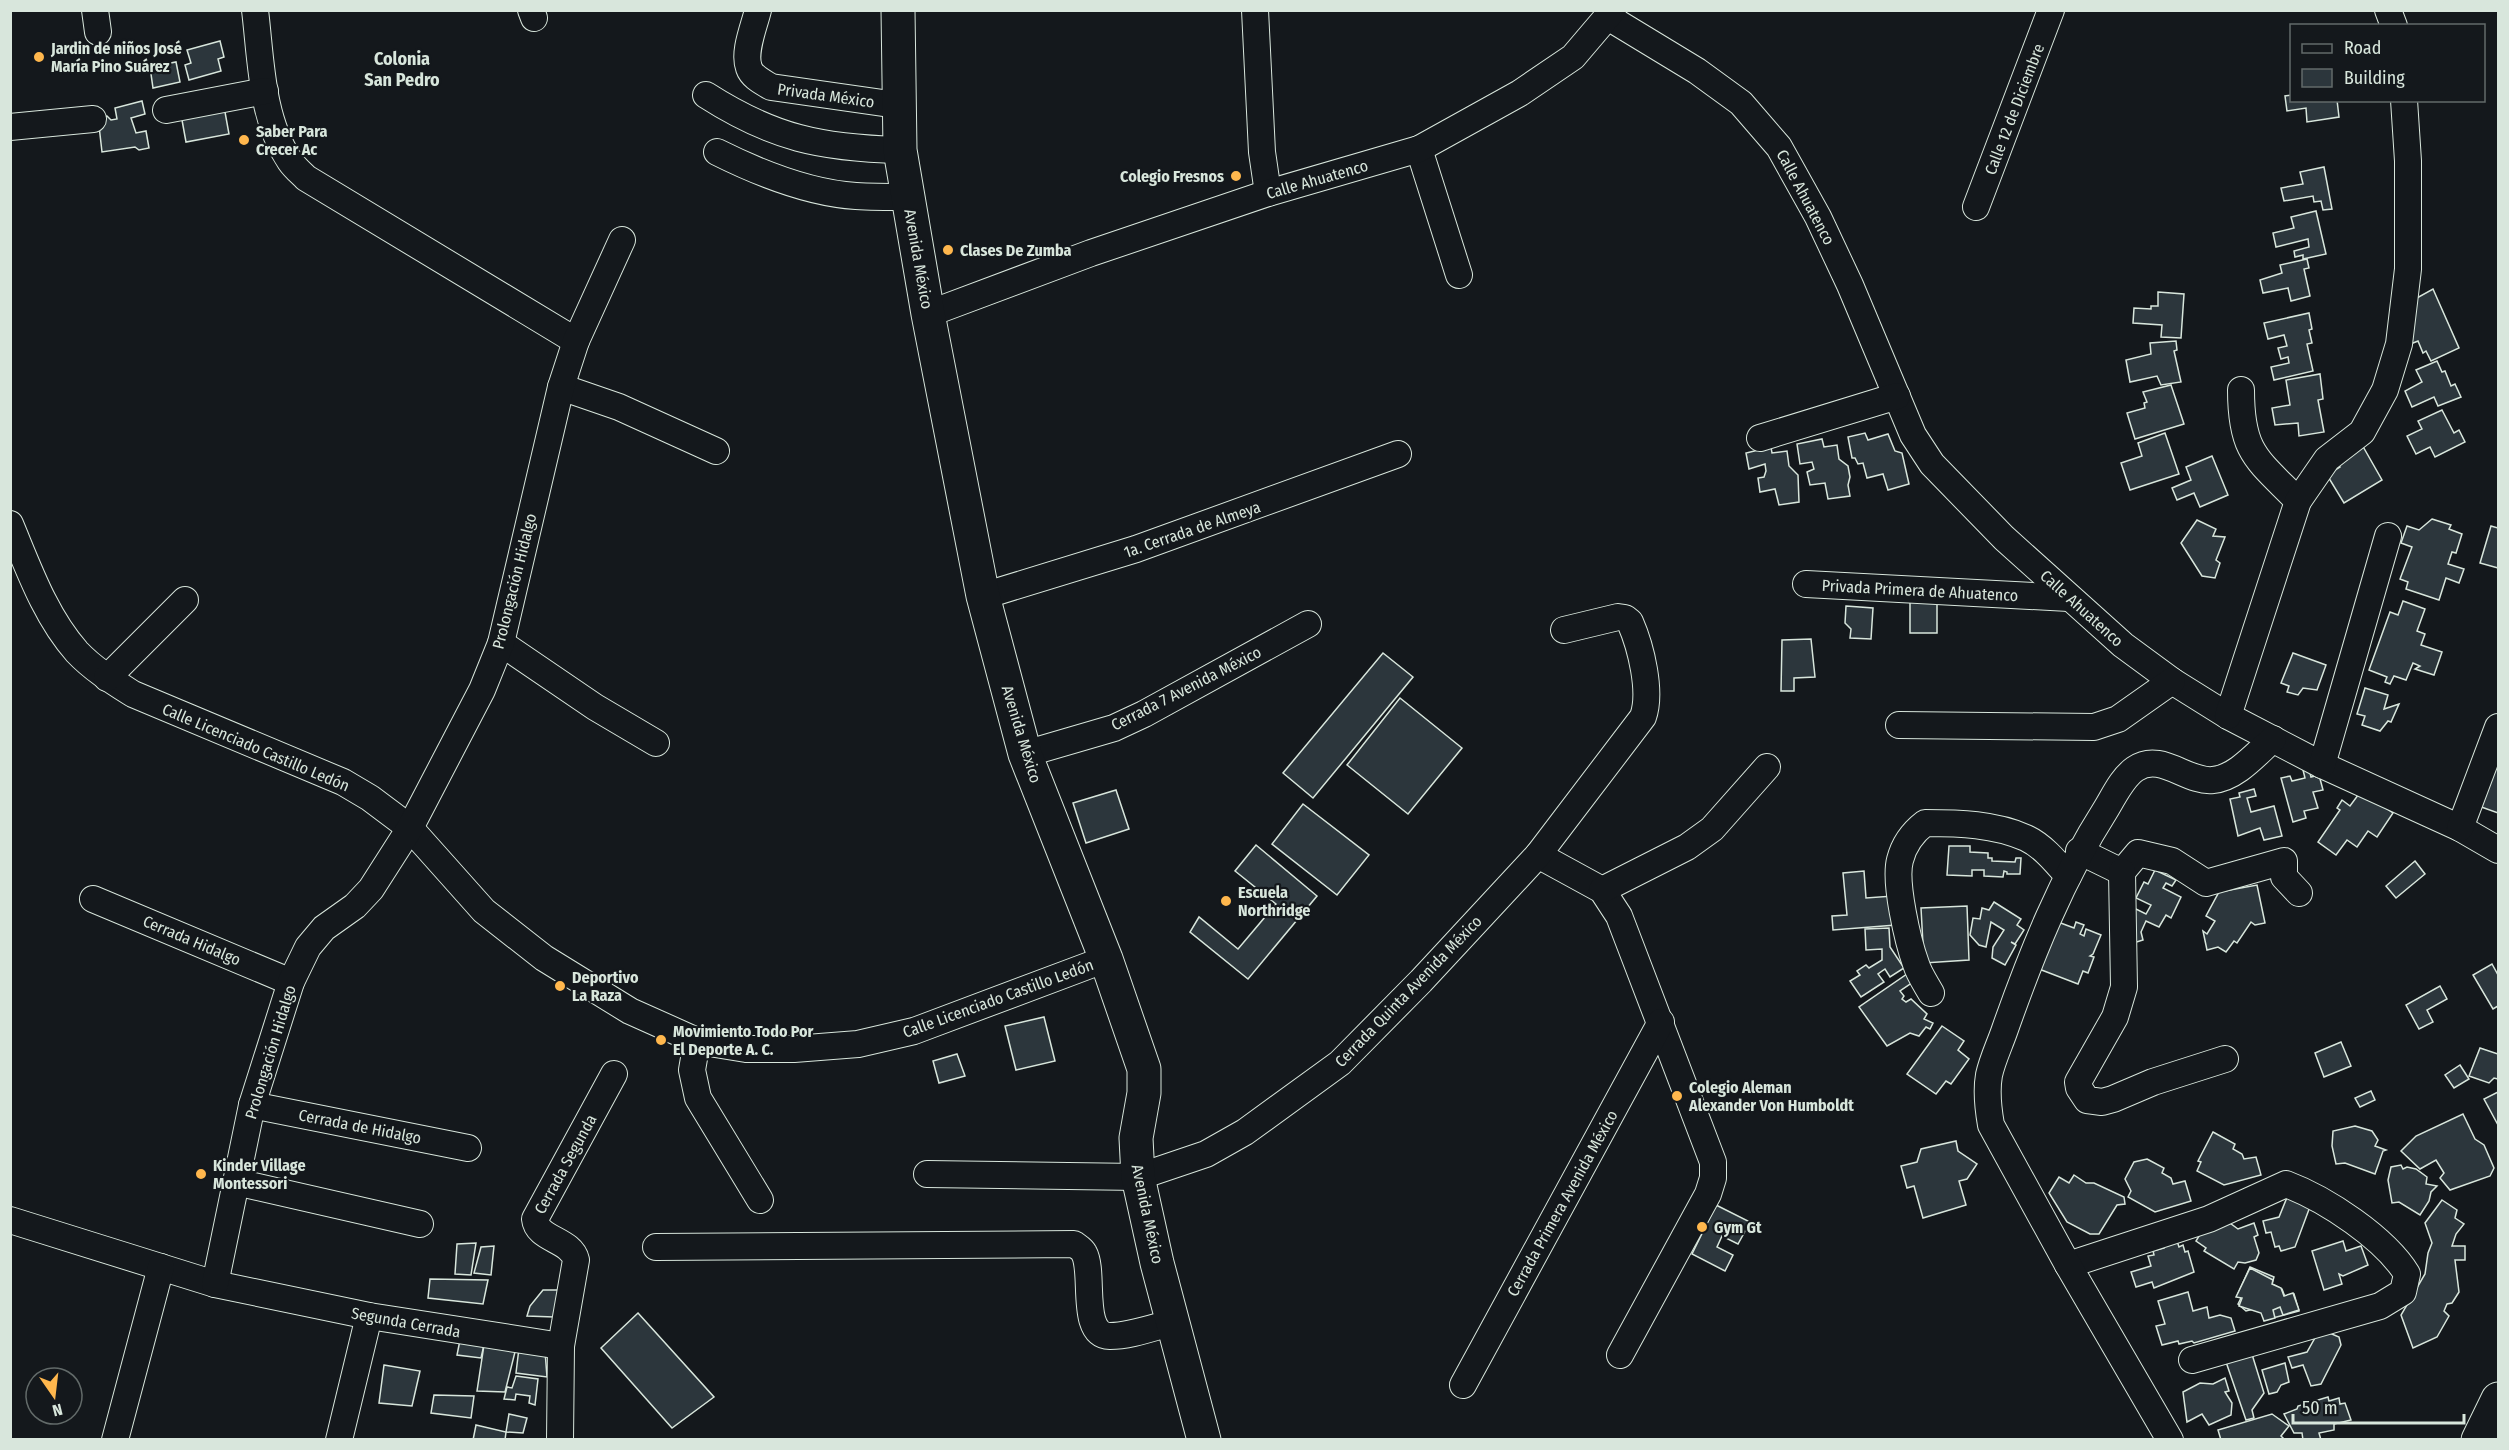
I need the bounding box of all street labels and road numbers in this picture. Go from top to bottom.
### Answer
street label: Calle 12 de Diciembre [1981,41,2048,177]
street label: Privada México [776,79,876,112]
street label: Calle Ahuatenco [1773,146,1839,248]
street label: Calle Ahuatenco [1264,156,1370,203]
street label: Avenida México [900,208,937,311]
street label: 1a. Cerrada de Almeya [1121,497,1263,562]
street label: Prolongación Hidalgo [488,511,541,651]
street label: Calle Ahuatenco [2036,566,2127,651]
street label: Privada Primera de Ahuatenco [1821,576,2019,605]
street label: Cerrada 7 Avenida México [1108,642,1264,735]
street label: Avenida México [998,683,1045,785]
street label: Calle Licenciado Castillo Ledón [159,699,352,796]
street label: Cerrada Hidalgo [140,911,244,970]
street label: Cerrada Quinta Avenida México [1331,912,1486,1071]
street label: Calle Licenciado Castillo Ledón [900,955,1096,1042]
street label: Prolongación Hidalgo [241,983,300,1121]
street label: Cerrada de Hidalgo [297,1105,423,1148]
street label: Cerrada Primera Avenida México [1503,1107,1622,1300]
street label: Cerrada Segunda [530,1111,601,1217]
street label: Avenida México [1128,1163,1167,1266]
street label: Segunda Cerrada [350,1304,462,1341]

